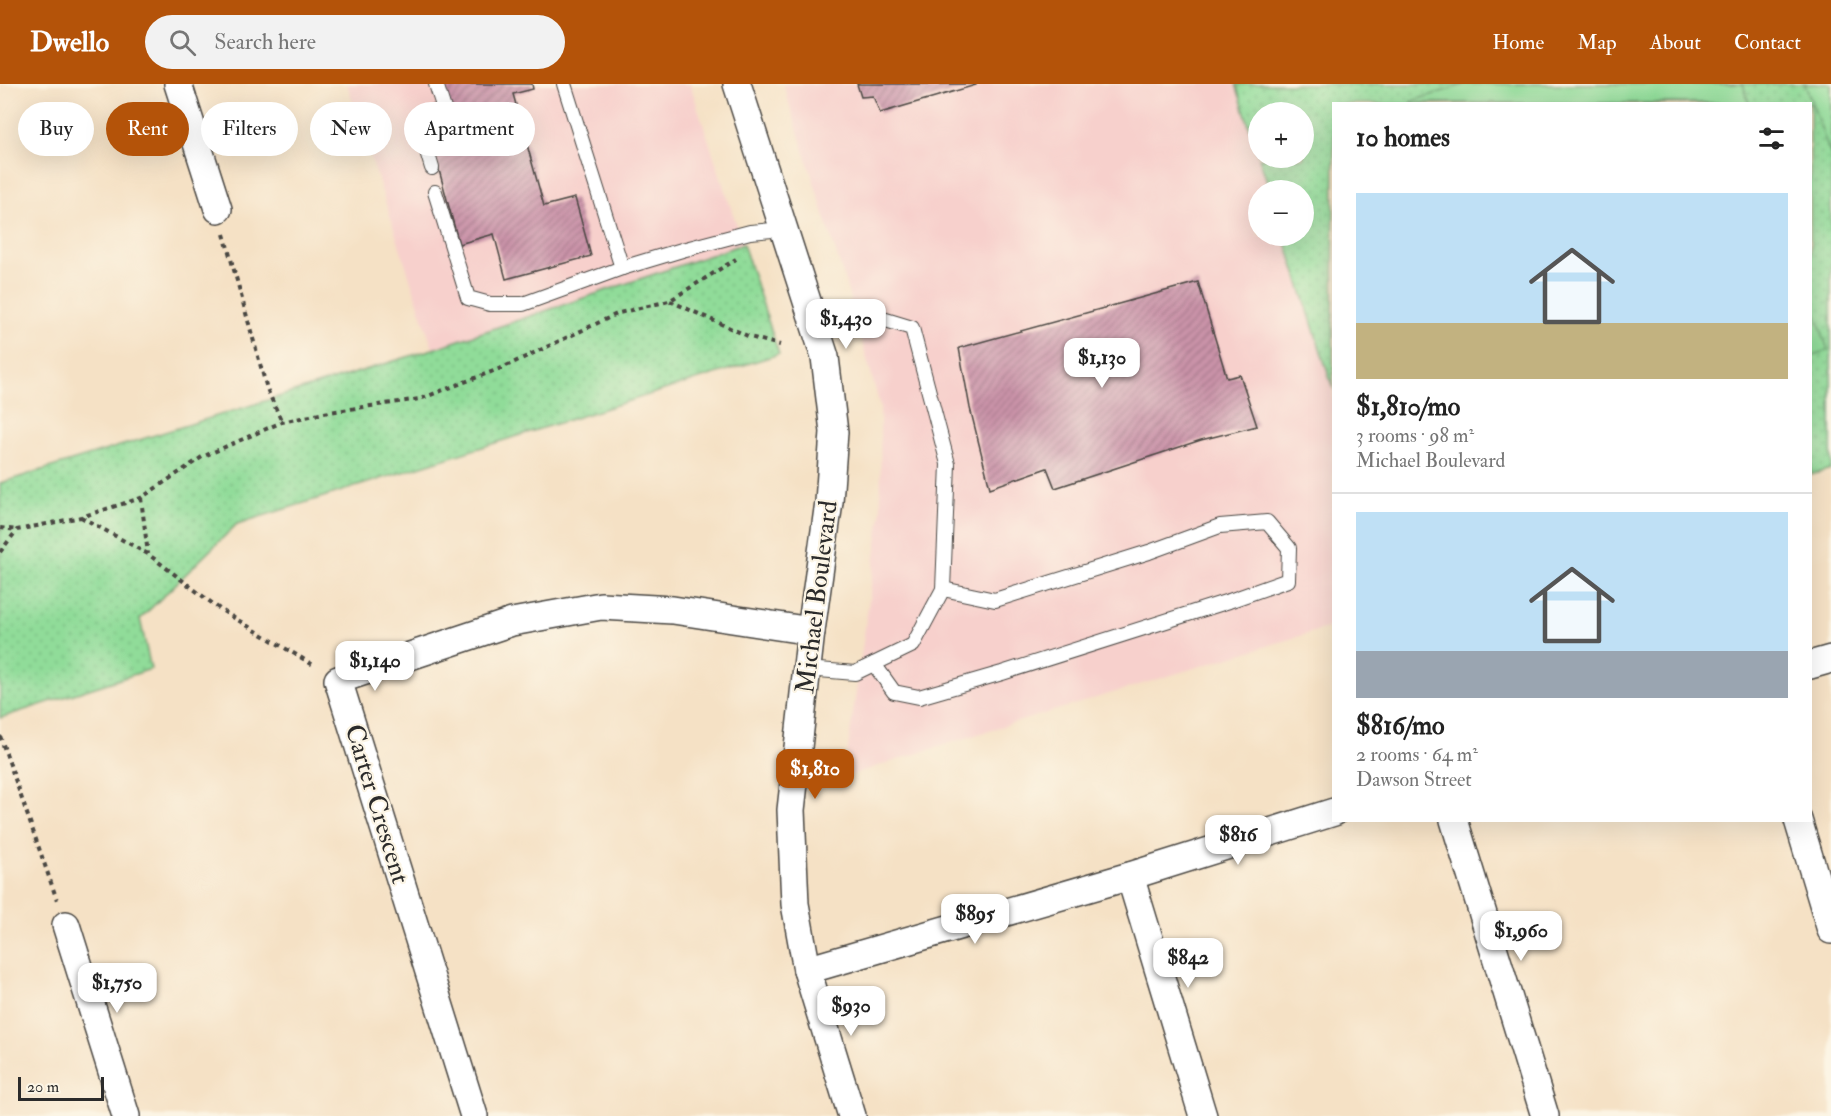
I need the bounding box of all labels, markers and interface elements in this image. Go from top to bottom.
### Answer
search box [145,15,565,69]
text: Dwello [30,25,109,60]
icon: search [166,26,199,59]
text: Search here [214,28,316,56]
text: Home [1492,29,1544,56]
text: Map [1577,29,1617,56]
text: About [1650,29,1701,56]
text: Contact [1734,29,1801,56]
chip: Buy [18,102,94,156]
chip: Rent [106,102,189,156]
chip: Filters [201,102,298,156]
chip: New [310,102,392,156]
chip: Apartment [404,102,535,156]
map controls [1248,102,1314,246]
button: + [1248,102,1314,168]
text: 10 homes [1356,122,1450,154]
icon: filters [1755,122,1788,155]
button: − [1248,180,1314,246]
icon: home [1518,232,1626,340]
pin: $1,430 [797,299,895,350]
text: $1,430 [820,306,872,331]
pin: $1,130 [1053,338,1151,389]
text: $1,130 [1078,345,1126,370]
text: $1,810/mo [1356,391,1460,423]
text: 3 rooms · 98 m² [1356,423,1474,448]
text: Michael Boulevard [1356,448,1505,473]
street label: Michael Boulevard [789,498,845,695]
icon: home [1518,551,1626,659]
pin: $1,140 [326,641,424,692]
text: $1,140 [349,648,401,673]
text: $816/mo [1356,710,1445,742]
street label: Carter Crescent [338,720,416,888]
text: 2 rooms · 64 m² [1356,742,1478,767]
pin: $1,810 [766,749,864,800]
text: $1,810 [790,756,840,781]
text: Dawson Street [1356,767,1472,792]
pin: $816 [1202,815,1274,866]
text: $816 [1219,822,1257,847]
pin: $895 [939,894,1011,945]
text: $895 [955,901,995,926]
pin: $1,960 [1472,911,1570,962]
text: $1,960 [1494,918,1548,943]
pin: $842 [1152,938,1224,989]
text: $842 [1167,945,1209,970]
pin: $1,750 [68,963,166,1014]
text: $1,750 [92,970,142,995]
pin: $930 [815,986,887,1037]
text: $930 [831,993,871,1018]
scale bar [18,1074,104,1102]
text: 20 m [27,1077,59,1097]

